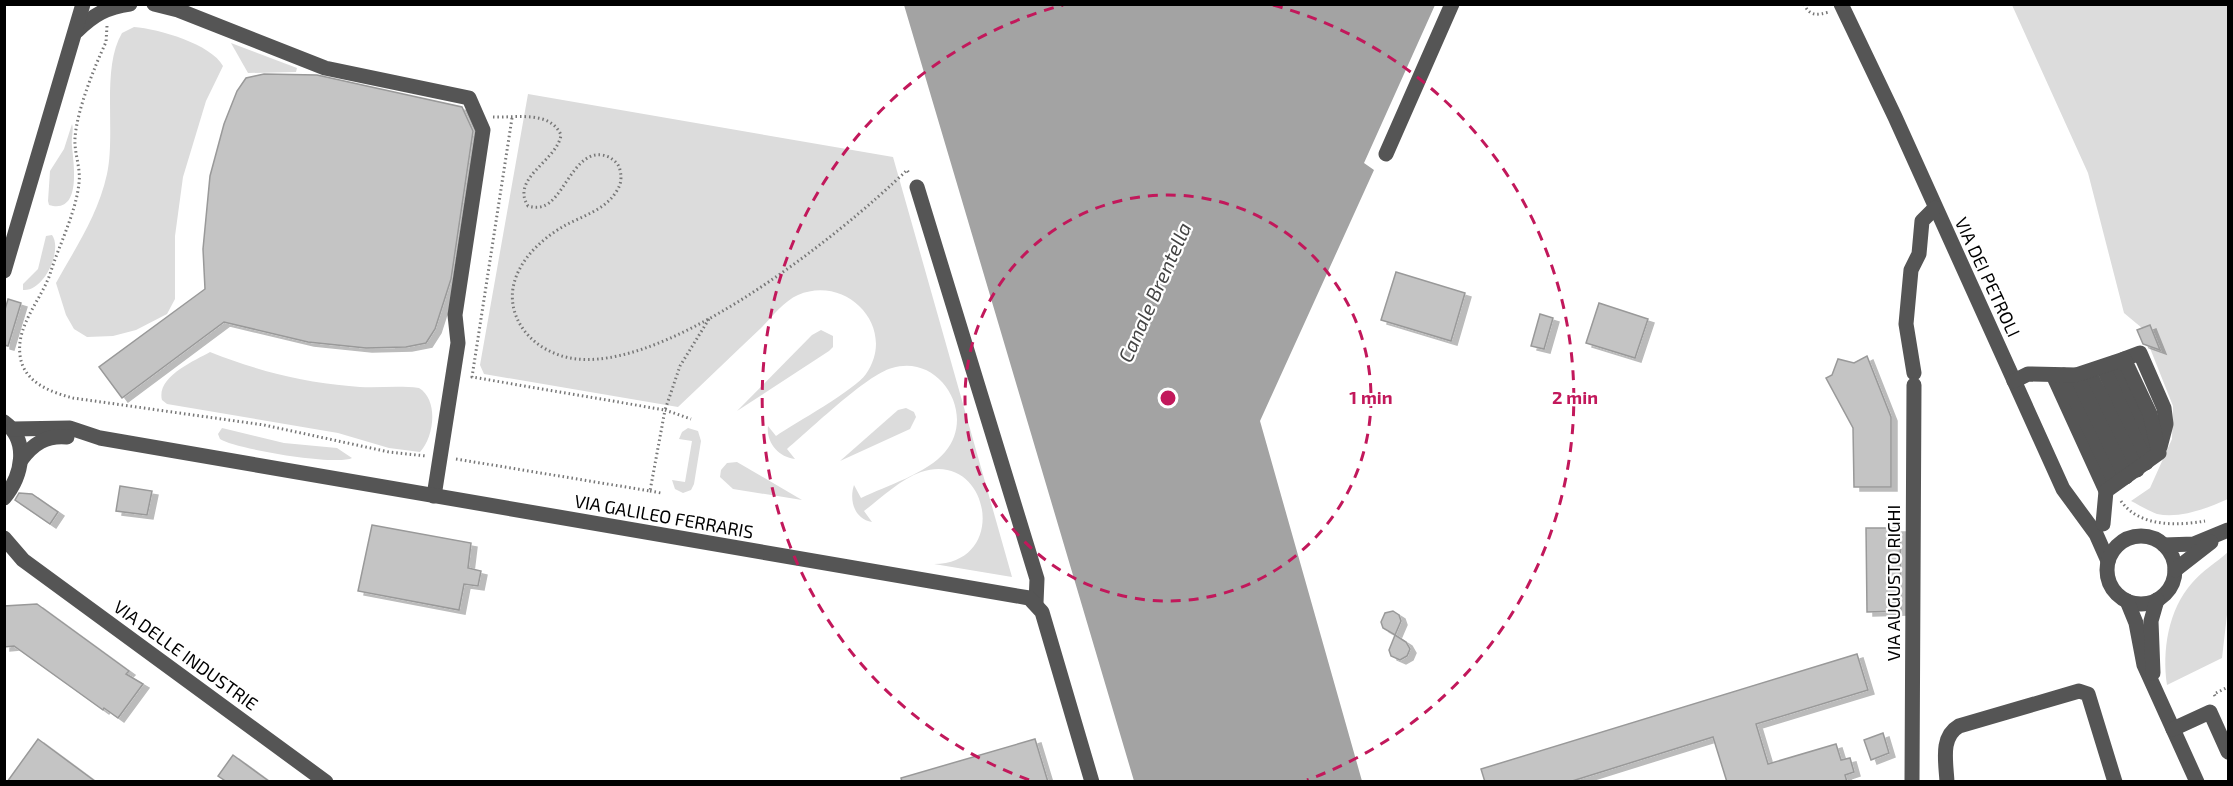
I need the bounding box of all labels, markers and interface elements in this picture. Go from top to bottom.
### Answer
street label: VIA DEI PETROLI [1951,214,2025,340]
water label: Canale Brentella [1112,218,1196,366]
text: 1 min [1349,386,1393,408]
text: 2 min [1552,386,1598,408]
centre of rings [1158,388,1178,408]
street label: VIA GALILEO FERRARIS [573,489,755,543]
street label: VIA AUGUSTO RIGHI [1882,505,1904,661]
street label: VIA DELLE INDUSTRIE [110,595,262,715]

